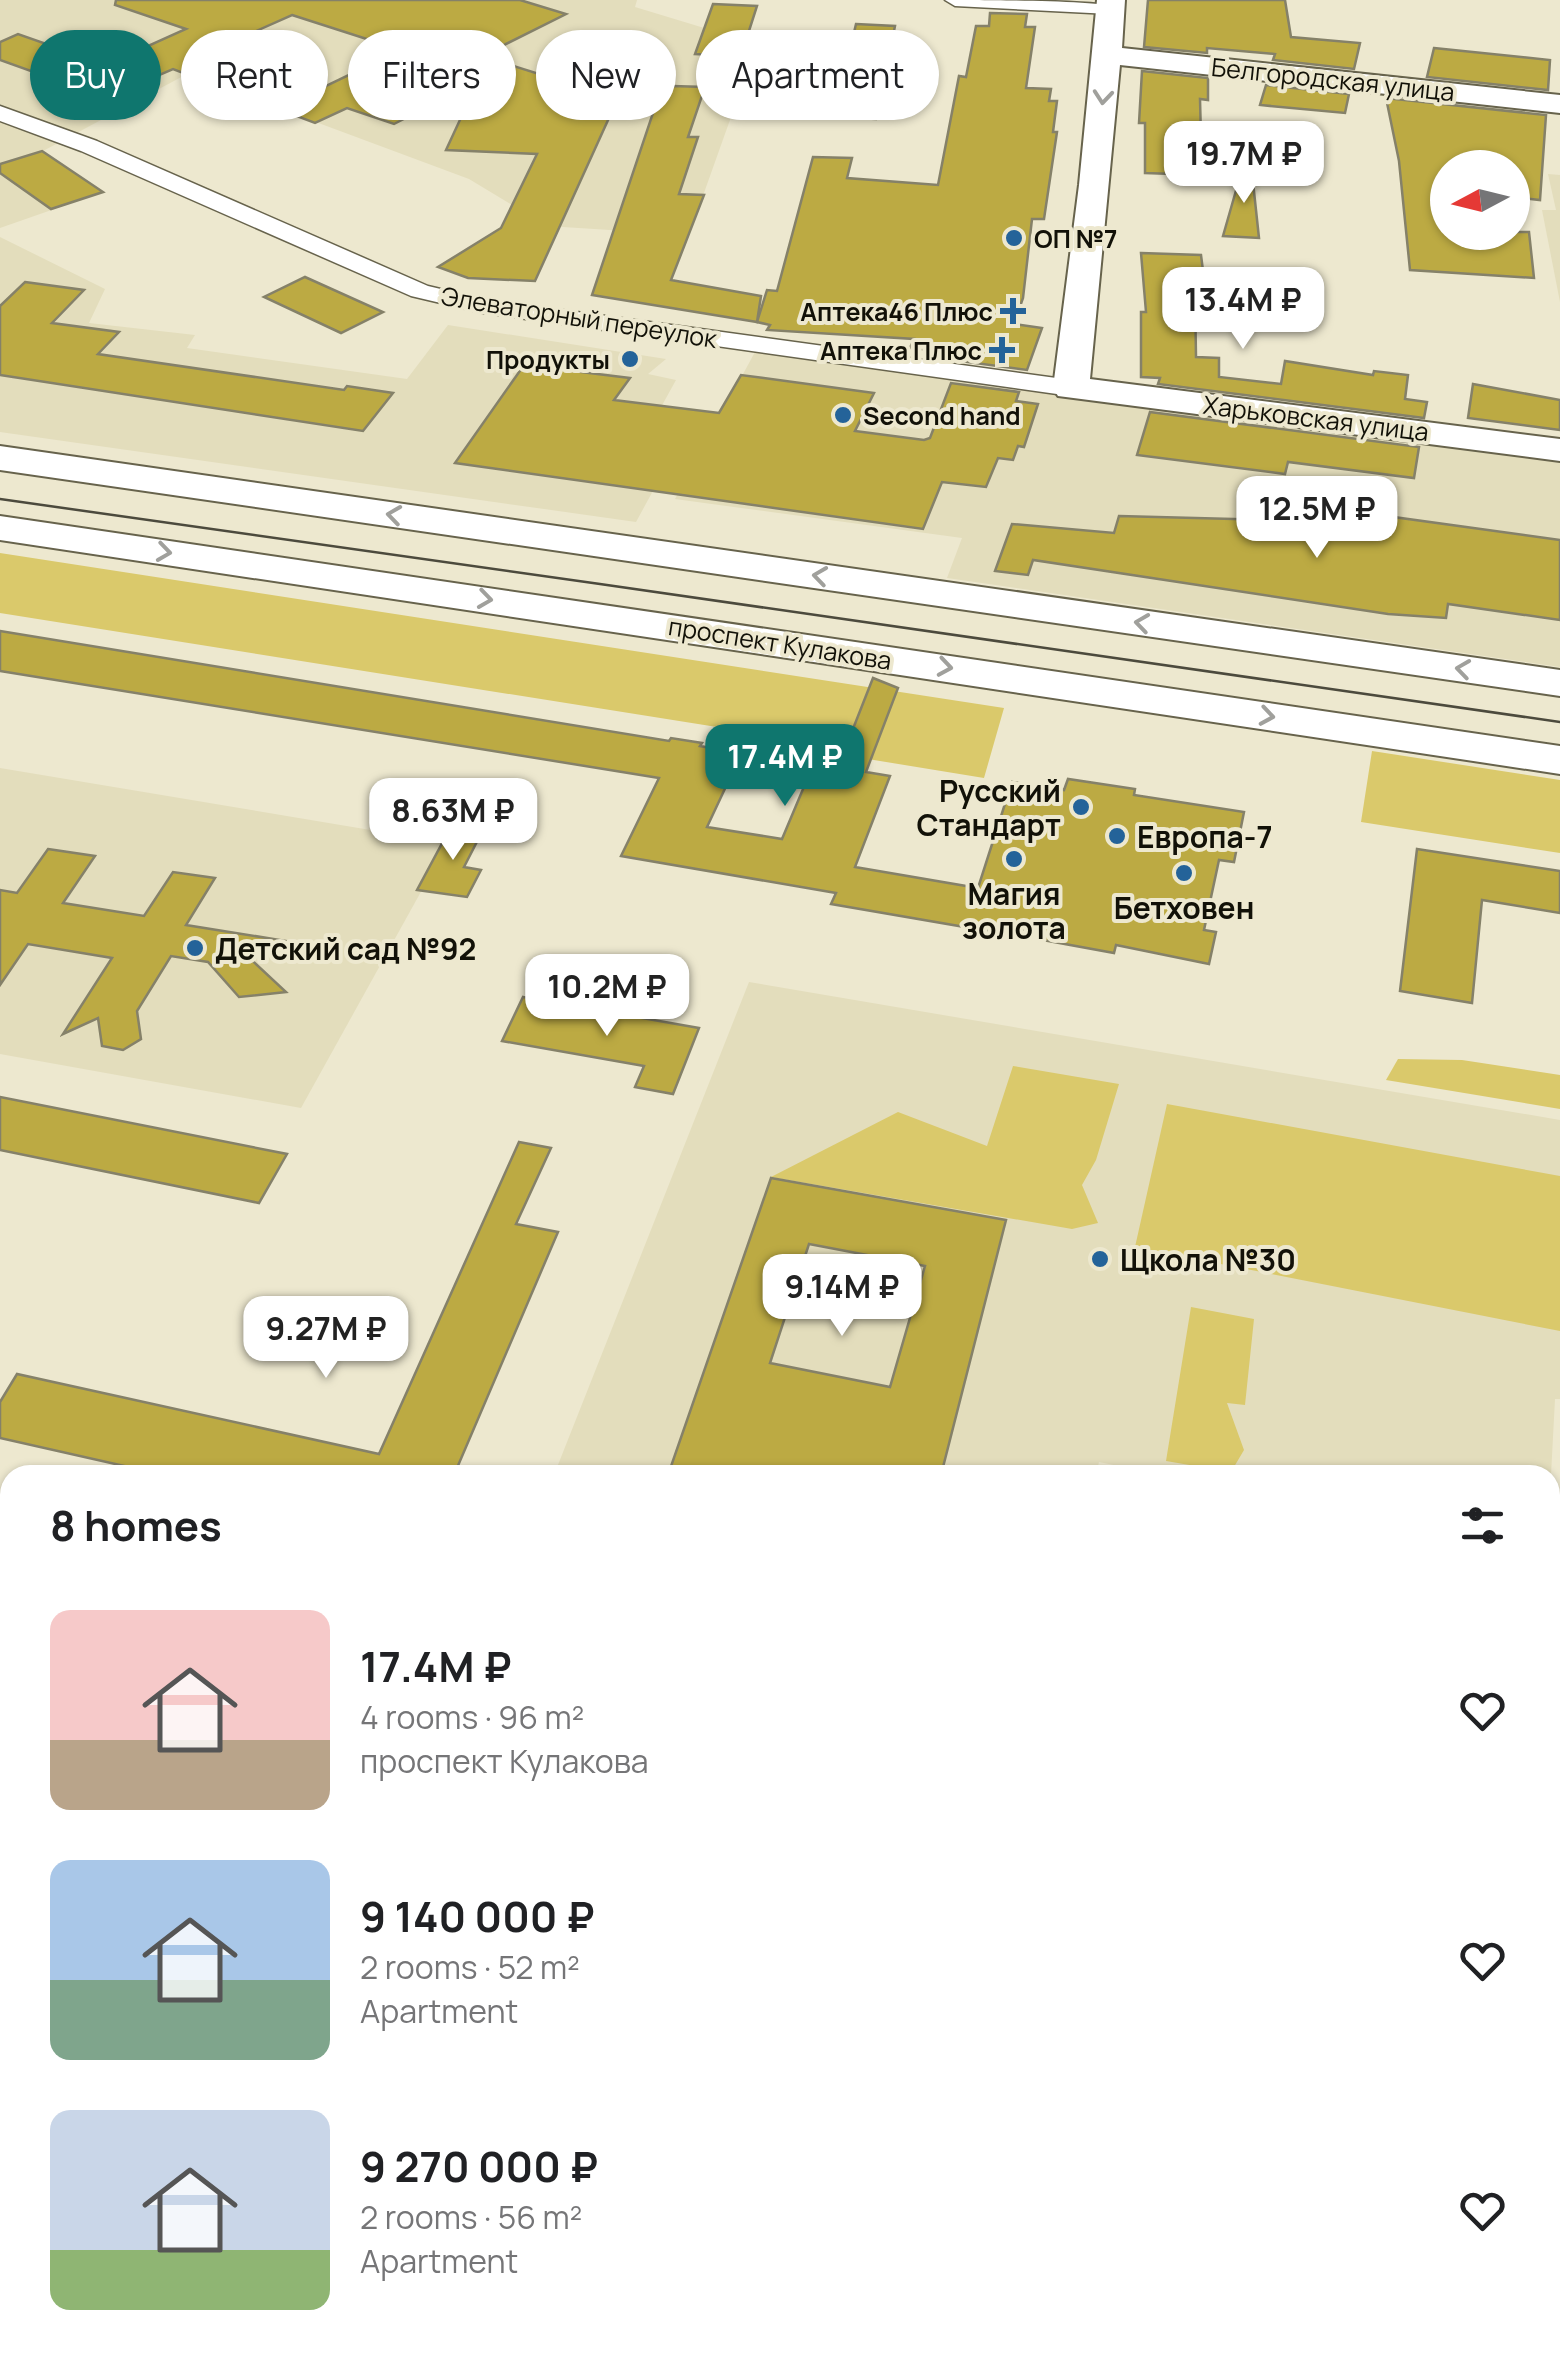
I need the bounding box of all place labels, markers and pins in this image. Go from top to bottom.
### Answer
pin: 19.7M ₽ [1152,121,1336,206]
place label: ОП №7 [1034,221,1117,256]
marker: ОП №7 [1003,227,1025,249]
pin: 13.4M ₽ [1151,267,1335,352]
place label: Аптека46 Плюс [800,294,993,329]
marker: Аптека46 Плюс [1002,300,1024,322]
place label: Аптека Плюс [820,333,982,368]
marker: Аптека Плюс [991,339,1013,361]
place label: Продукты [486,342,610,377]
marker: Продукты [619,348,641,370]
place label: Second hand [863,398,1021,433]
marker: Second hand [832,404,854,426]
pin: 12.5M ₽ [1225,476,1409,561]
pin: 17.4M ₽ [693,724,877,809]
place label: Русский Стандарт [917,770,1061,845]
pin: 8.63M ₽ [361,778,545,863]
marker: Русский Стандарт [1070,796,1092,818]
place label: Европа-7 [1137,816,1272,857]
marker: Европа-7 [1106,825,1128,847]
marker: Магия золота [1003,848,1025,870]
marker: Бетховен [1173,862,1195,884]
place label: Магия золота [962,873,1066,948]
place label: Бетховен [1114,887,1254,928]
place label: Детский сад №92 [215,928,476,969]
marker: Детский сад №92 [184,937,206,959]
pin: 10.2M ₽ [515,954,699,1039]
place label: Щкола №30 [1120,1239,1296,1280]
marker: Щкола №30 [1089,1248,1111,1270]
pin: 9.14M ₽ [750,1254,934,1339]
pin: 9.27M ₽ [234,1296,418,1381]

